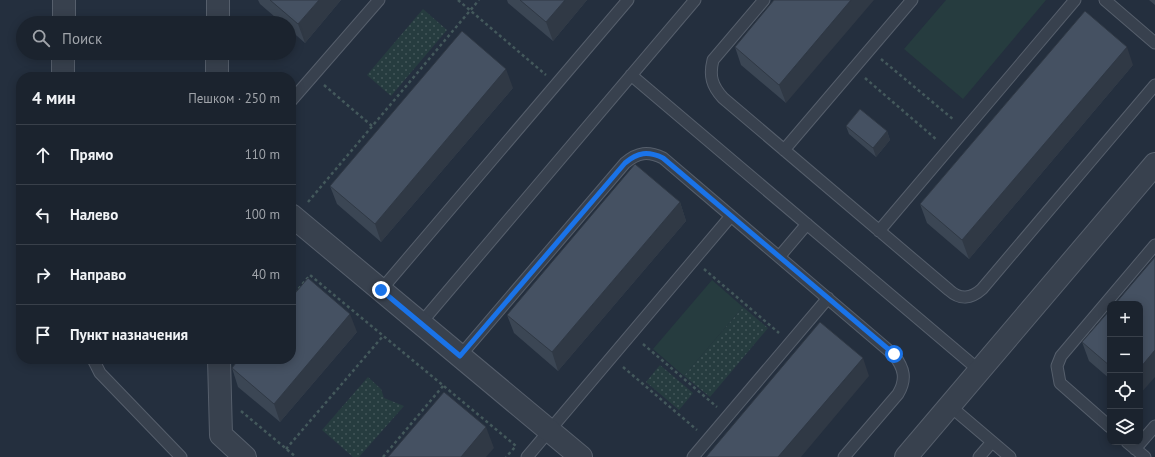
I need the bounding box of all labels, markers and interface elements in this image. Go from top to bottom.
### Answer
search box [16,16,296,60]
icon: search [30,27,52,49]
text: Поиск [62,29,102,48]
text: 4 мин [32,87,76,109]
text: Пешком · 250 m [188,90,280,107]
icon: ahead [32,144,54,166]
text: Прямо [70,145,113,164]
text: 110 m [245,146,280,163]
icon: left [32,204,54,226]
text: Налево [70,205,118,224]
text: 100 m [245,206,280,223]
icon: right [32,264,54,286]
text: Направо [70,265,126,284]
text: 40 m [252,266,280,283]
route end [372,281,390,299]
map controls [1107,301,1143,445]
button: + [1107,301,1143,337]
icon: arrive [32,324,54,346]
text: Пункт назначения [70,325,188,344]
button: − [1107,337,1143,373]
route start [885,345,903,363]
button: locate [1107,373,1143,409]
button: layers [1107,409,1143,445]

